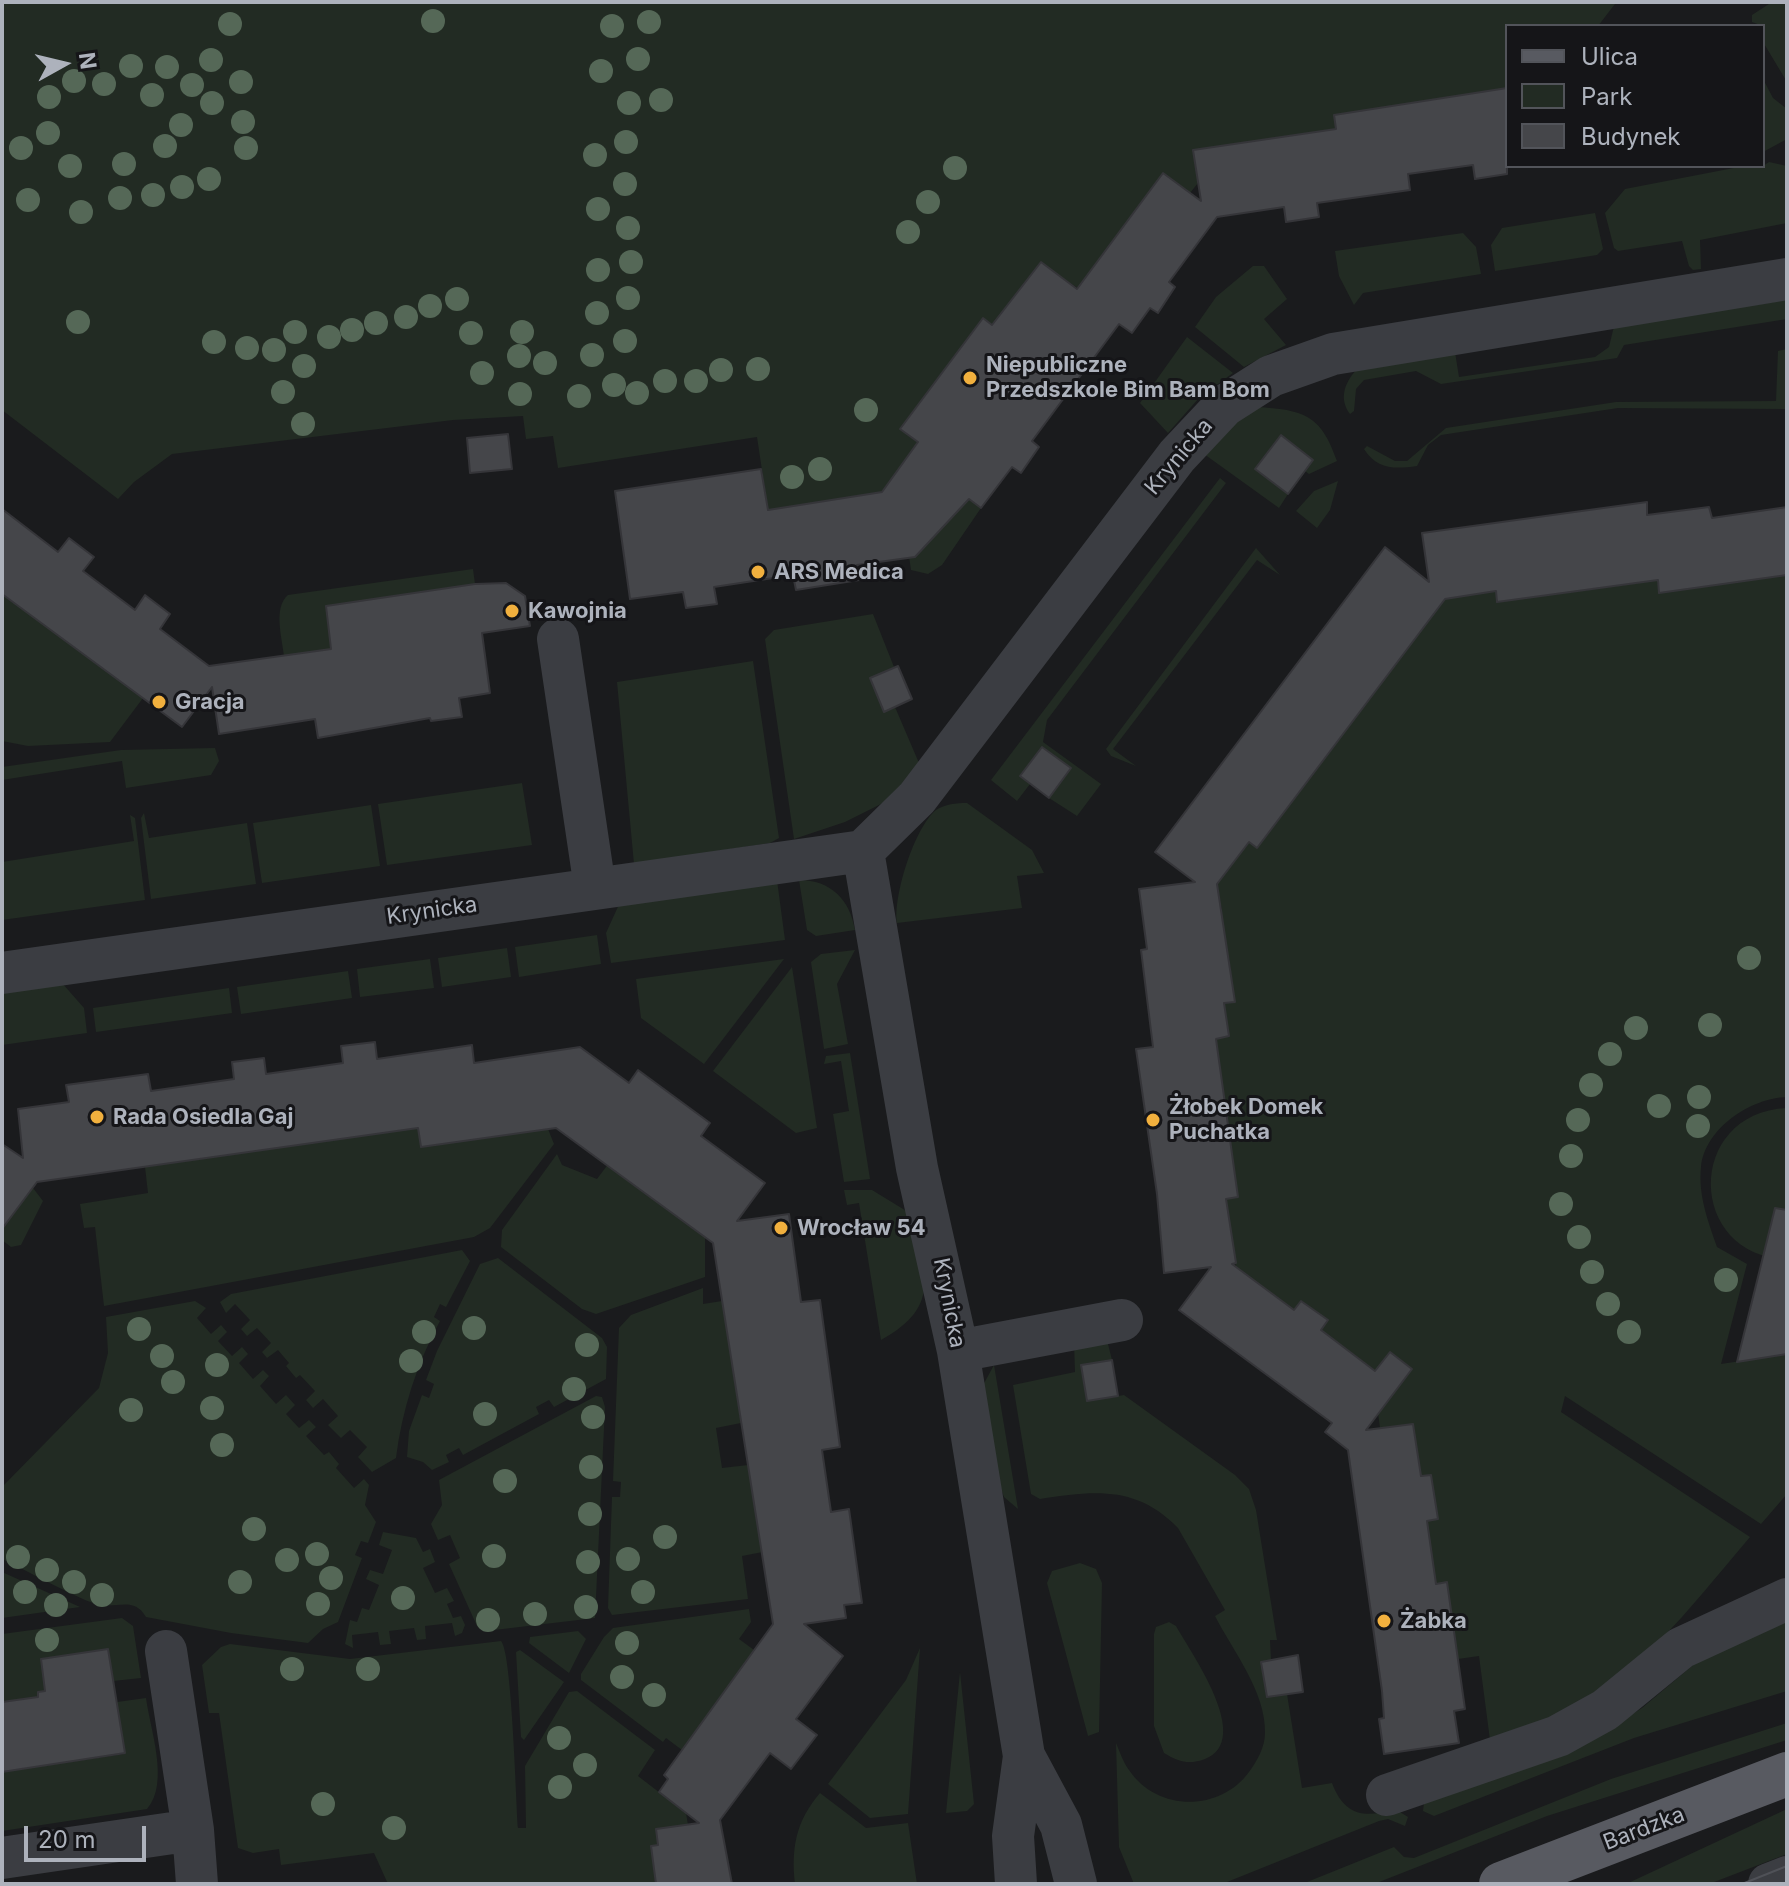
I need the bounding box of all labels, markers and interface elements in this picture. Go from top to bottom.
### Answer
north arrow [24,24,104,104]
legend [1505,24,1765,168]
text: Ulica [1581,42,1638,71]
text: N [74,51,102,71]
text: Park [1581,82,1632,111]
text: Budynek [1581,122,1681,151]
place label: Niepubliczne Przedszkole Bim Bam Bom [986,352,1270,404]
marker: Niepubliczne Przedszkole Bim Bam Bom [961,369,979,387]
street label: Krynicka [1140,414,1218,500]
place label: ARS Medica [774,559,904,585]
marker: ARS Medica [749,563,767,581]
place label: Kawojnia [528,598,627,624]
marker: Kawojnia [503,602,521,620]
place label: Gracja [175,689,245,715]
marker: Gracja [150,693,168,711]
street label: Krynicka [385,892,479,930]
place label: Żłobek Domek Puchatka [1169,1094,1323,1146]
place label: Rada Osiedla Gaj [113,1104,293,1130]
marker: Rada Osiedla Gaj [88,1108,106,1126]
marker: Żłobek Domek Puchatka [1144,1111,1162,1129]
place label: Wrocław 54 [797,1215,926,1241]
marker: Wrocław 54 [772,1219,790,1237]
street label: Krynicka [927,1256,971,1350]
place label: Żabka [1400,1608,1467,1634]
marker: Żabka [1375,1612,1393,1630]
street label: Bardzka [1600,1801,1688,1857]
scale bar [28,1810,150,1860]
text: 20 m [38,1825,96,1854]

